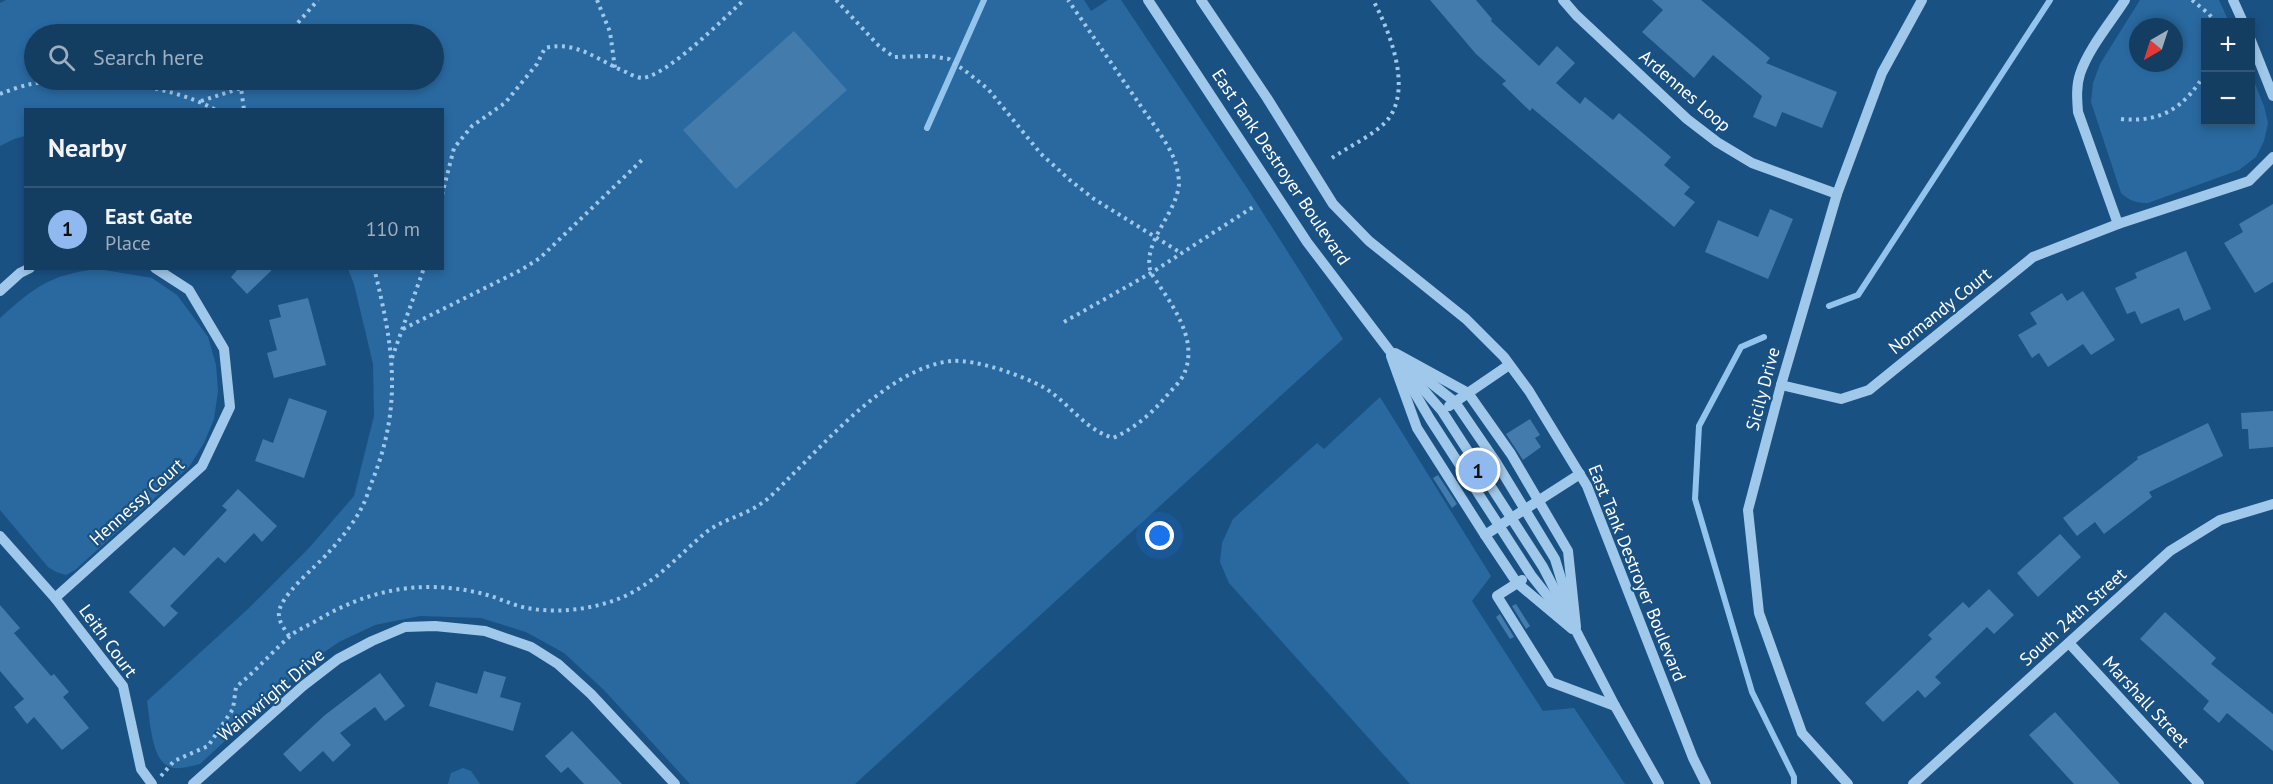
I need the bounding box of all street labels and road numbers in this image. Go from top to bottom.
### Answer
street label: Ardennes Loop [1635,45,1736,137]
street label: East Tank Destroyer Boulevard [1207,64,1356,269]
street label: Normandy Court [1884,262,1996,359]
street label: Sicily Drive [1740,345,1785,433]
street label: Hennessy Court [85,453,189,550]
street label: East Tank Destroyer Boulevard [1583,461,1692,685]
street label: South 24th Street [2014,563,2131,671]
street label: Leith Court [74,600,143,682]
street label: Wainwright Drive [212,643,329,746]
street label: Marshall Street [2098,651,2195,752]

